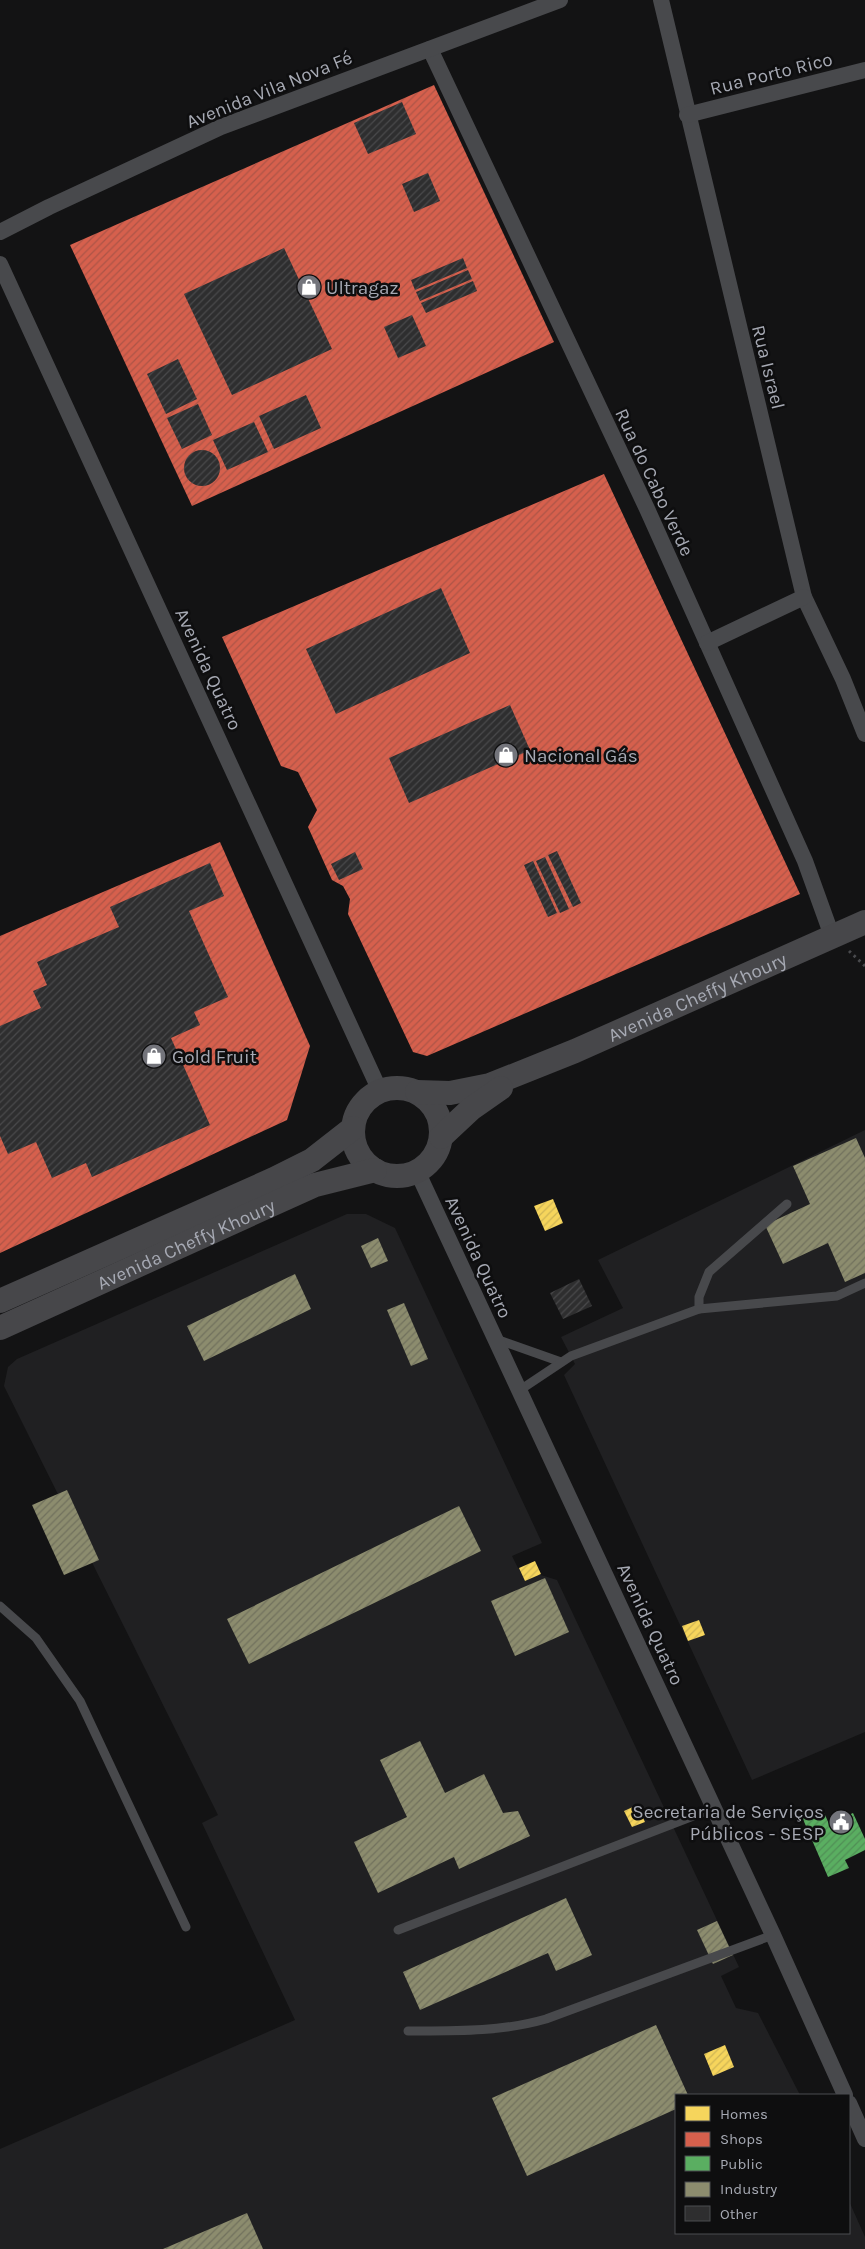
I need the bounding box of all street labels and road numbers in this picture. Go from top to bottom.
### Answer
street label: Avenida Vila Nova Fé [183,47,356,133]
street label: Rua Porto Rico [708,48,835,100]
street label: Rua Israel [747,323,789,412]
street label: Rua do Cabo Verde [610,405,698,560]
street label: Avenida Quatro [170,605,246,734]
street label: Avenida Cheffy Khoury [605,948,790,1047]
street label: Avenida Quatro [440,1193,516,1322]
street label: Avenida Cheffy Khoury [94,1195,279,1295]
street label: Avenida Quatro [612,1560,688,1689]

